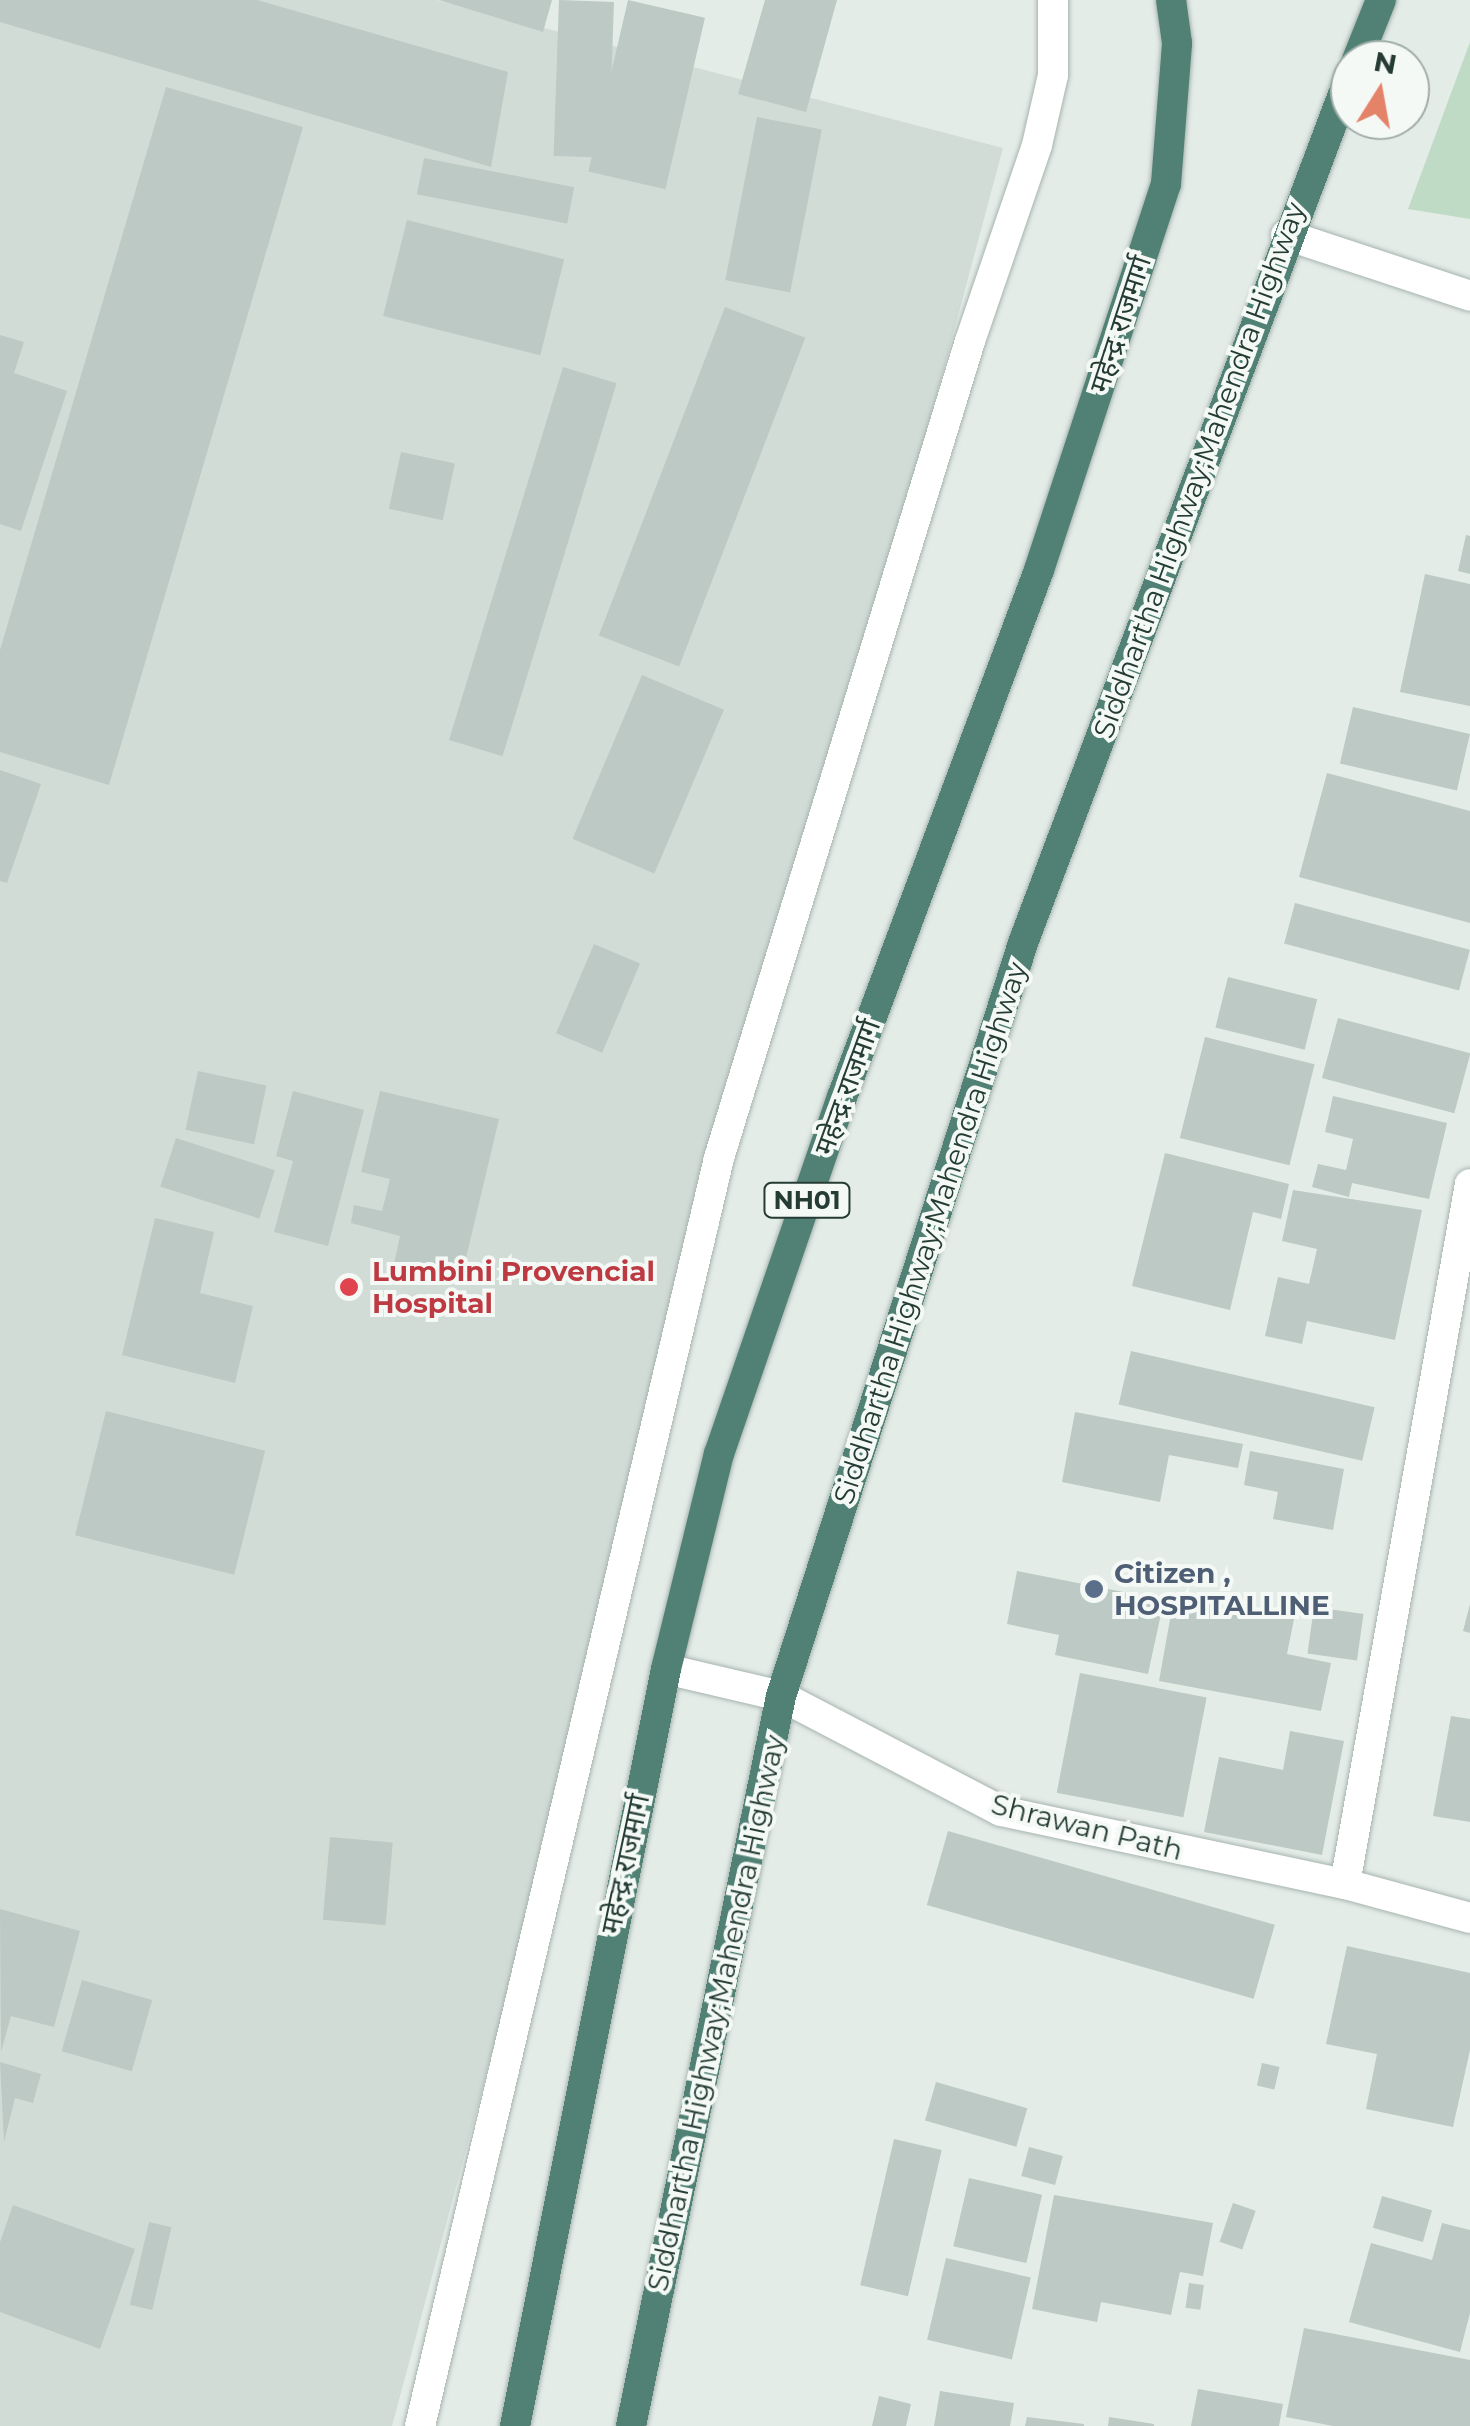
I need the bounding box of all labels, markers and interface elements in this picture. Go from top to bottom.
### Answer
north arrow [1330,40,1430,140]
text: N [1371,44,1400,81]
street label: Siddhartha Highway;Mahendra Highway [1086,197,1312,743]
street label: महेन्द्र राजमार्ग [1082,251,1158,397]
street label: Siddhartha Highway;Mahendra Highway [826,958,1034,1508]
street label: महेन्द्र राजमार्ग [807,1015,887,1159]
road number: NH01 [762,1180,852,1220]
place label: Lumbini Provencial Hospital [372,1254,655,1320]
marker: Lumbini Provencial Hospital [336,1274,362,1300]
place label: Citizen , HOSPITALLINE [1114,1556,1330,1622]
marker: Citizen , HOSPITALLINE [1083,1578,1105,1600]
street label: Siddhartha Highway;Mahendra Highway [641,1732,791,2294]
street label: Shrawan Path [988,1787,1186,1867]
street label: महेन्द्र राजमार्ग [594,1791,656,1937]

